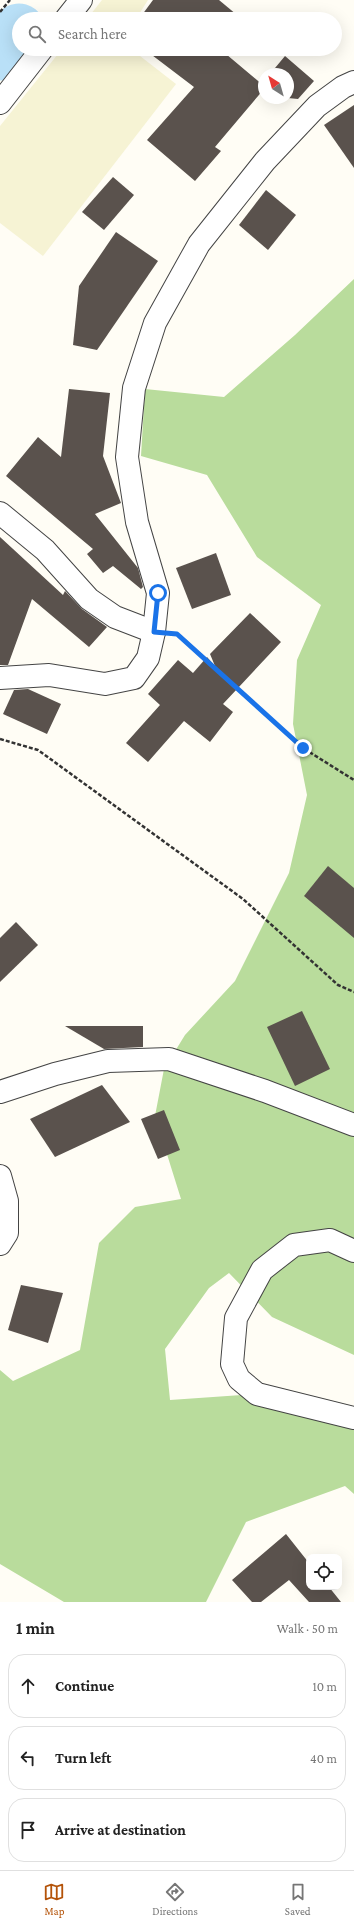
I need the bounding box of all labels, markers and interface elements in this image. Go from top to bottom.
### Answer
search box [12,12,342,56]
icon: search [26,23,48,45]
text: Search here [58,26,127,42]
north arrow [258,68,294,104]
route start [149,584,167,602]
route end [294,739,312,757]
map controls [306,1554,342,1590]
button: locate [306,1554,342,1590]
text: 1 min [16,1619,55,1638]
text: Walk · 50 m [277,1621,338,1636]
icon: ahead [17,1675,39,1697]
text: Continue [55,1678,114,1694]
text: 10 m [312,1679,337,1694]
icon: left [17,1747,39,1769]
text: Turn left [55,1750,111,1766]
text: 40 m [310,1751,337,1766]
icon: arrive [17,1819,39,1841]
text: Arrive at destination [55,1822,186,1838]
tab: Map [43,1881,65,1917]
tab: Directions [152,1881,198,1917]
tab: Saved [285,1881,311,1917]

